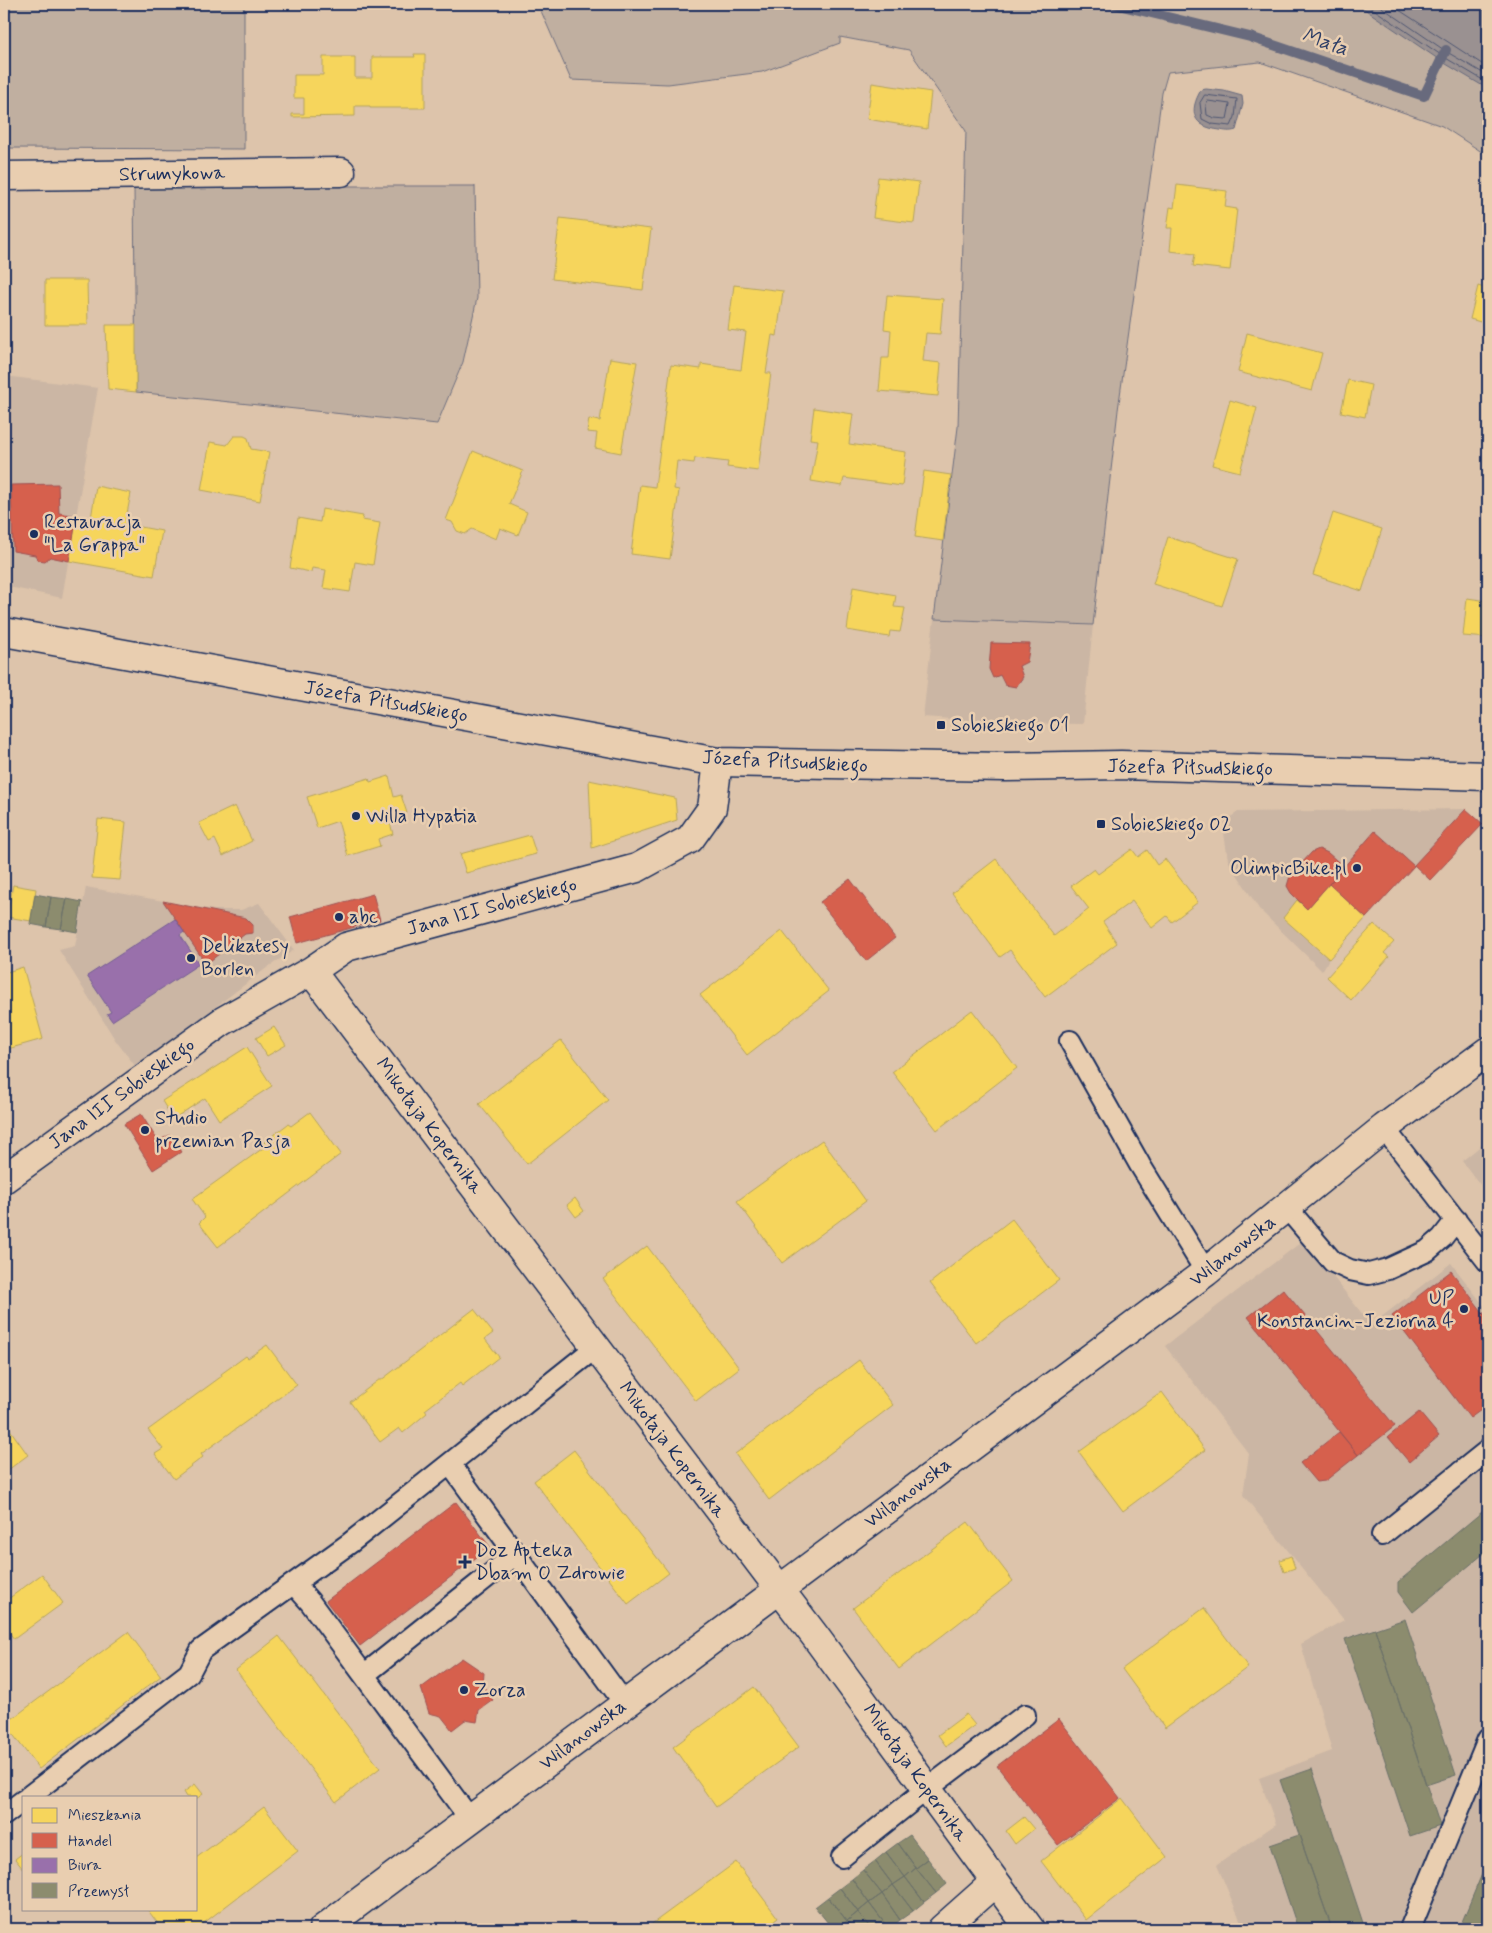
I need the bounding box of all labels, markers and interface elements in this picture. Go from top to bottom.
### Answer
water label: Mała [1298,21,1352,63]
street label: Strumykowa [119,160,226,188]
place label: Restauracja "La Grappa" [44,509,145,559]
marker: Restauracja "La Grappa" [28,528,40,540]
street label: Józefa Piłsudskiego [302,674,470,732]
place label: Sobieskiego 01 [951,712,1069,741]
marker: Sobieskiego 01 [935,719,947,731]
street label: Józefa Piłsudskiego [701,744,869,782]
street label: Józefa Piłsudskiego [1107,753,1273,785]
place label: Willa Hypatia [366,803,477,830]
marker: Willa Hypatia [350,810,362,822]
place label: Sobieskiego 02 [1111,811,1231,840]
marker: Sobieskiego 02 [1095,818,1107,830]
place label: OlimpicBike.pl [1230,855,1347,882]
marker: OlimpicBike.pl [1351,862,1363,874]
street label: Jana III Sobieskiego [404,871,580,945]
place label: abc [349,904,378,931]
marker: abc [333,911,345,923]
place label: Delikatesy Borlen [201,933,289,983]
marker: Delikatesy Borlen [185,952,197,964]
street label: Jana III Sobieskiego [43,1032,202,1158]
street label: Mikołaja Kopernika [369,1052,490,1201]
place label: Studio przemian Pasja [155,1105,290,1155]
marker: Studio przemian Pasja [139,1124,151,1136]
street label: Wilanowska [1184,1209,1282,1293]
place label: UP Konstancin-Jeziorna 4 [1257,1285,1454,1335]
marker: UP Konstancin-Jeziorna 4 [1458,1303,1470,1315]
street label: Mikołaja Kopernika [612,1376,733,1525]
street label: Wilanowska [859,1451,957,1535]
place label: Doz Apteka Dbam O Zdrowie [475,1537,625,1587]
marker: Doz Apteka Dbam O Zdrowie [459,1556,471,1568]
place label: Zorza [474,1677,526,1704]
marker: Zorza [458,1684,470,1696]
street label: Wilanowska [534,1693,632,1777]
street label: Mikołaja Kopernika [856,1699,975,1848]
legend [22,1796,198,1910]
text: Mieszkania [68,1806,141,1826]
text: Handel [68,1832,112,1852]
text: Biura [68,1856,102,1876]
text: Przemysł [68,1882,130,1902]

